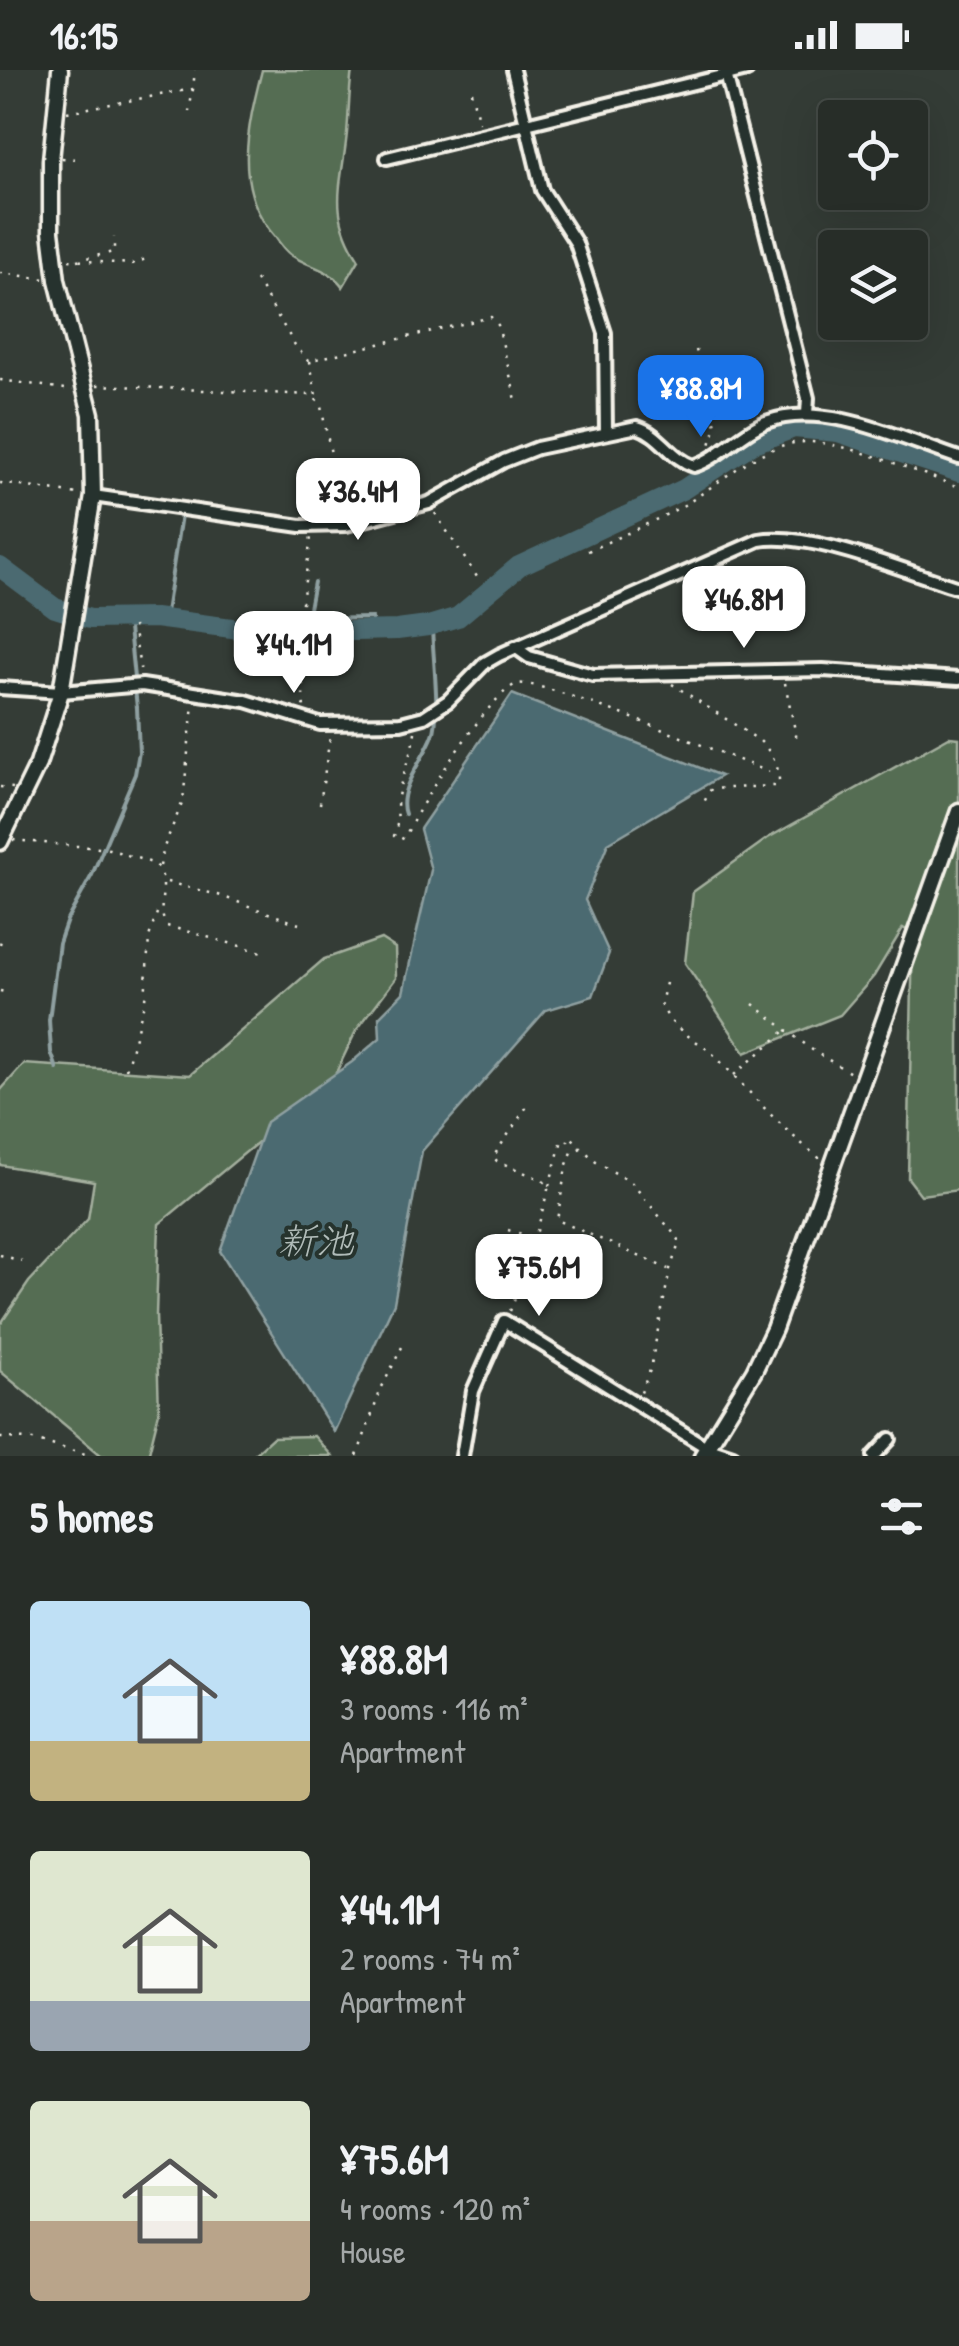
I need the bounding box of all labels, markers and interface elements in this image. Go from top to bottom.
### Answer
text: 16:15 [50,9,118,61]
map controls [818,100,928,340]
button: locate [818,100,928,210]
button: layers [818,230,928,340]
pin: ¥88.8M [620,355,782,440]
text: ¥88.8M [660,366,742,409]
pin: ¥36.4M [277,458,439,543]
text: ¥36.4M [318,469,398,512]
pin: ¥46.8M [663,566,825,651]
text: ¥46.8M [704,577,784,620]
pin: ¥44.1M [213,611,375,696]
text: ¥44.1M [256,622,332,665]
water label: 新池 [278,1214,355,1266]
pin: ¥75.6M [458,1234,620,1319]
text: ¥75.6M [498,1245,580,1288]
text: 5 homes [30,1488,153,1545]
icon: filters [874,1489,929,1544]
text: ¥88.8M [340,1630,448,1687]
icon: home [110,1641,230,1761]
text: 3 rooms · 116 m² [340,1687,528,1730]
text: Apartment [340,1730,465,1773]
text: ¥44.1M [340,1880,440,1937]
icon: home [110,1891,230,2011]
text: 2 rooms · 74 m² [340,1937,520,1980]
text: Apartment [340,1980,465,2023]
text: ¥75.6M [340,2130,449,2187]
icon: home [110,2141,230,2261]
text: 4 rooms · 120 m² [340,2187,530,2230]
text: House [340,2230,406,2273]

